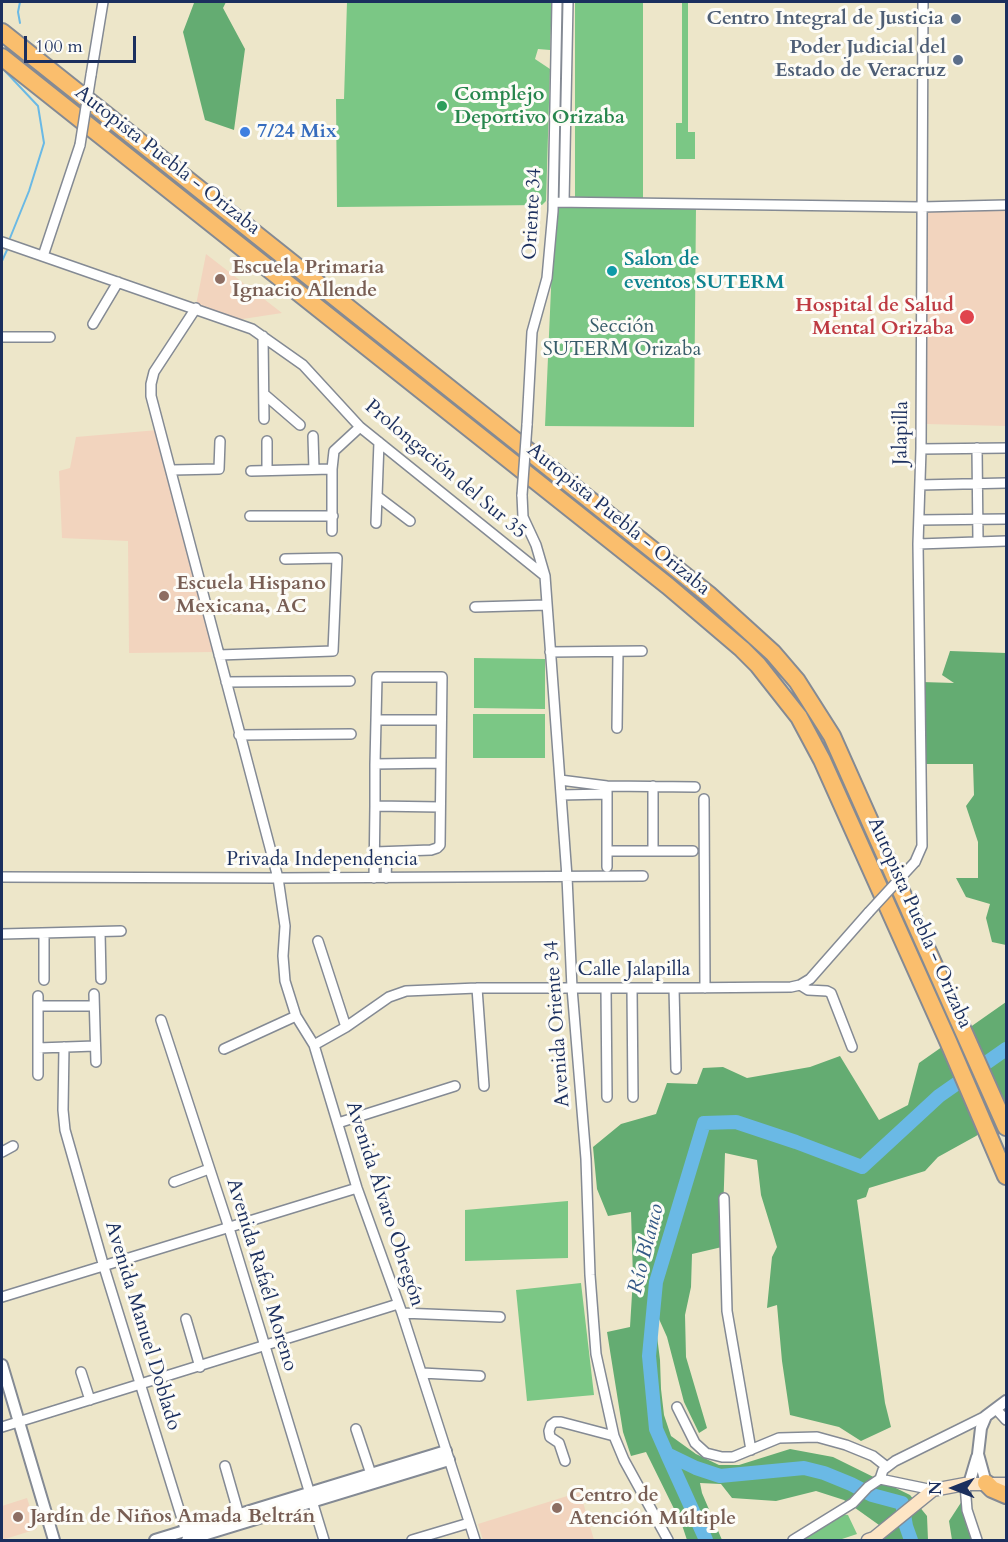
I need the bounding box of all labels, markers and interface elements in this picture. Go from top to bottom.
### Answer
place label: Centro Integral de Justicia [706,7,944,31]
marker: Centro Integral de Justicia [949,12,963,26]
scale bar [27,24,140,62]
text: 100 m [35,34,83,59]
place label: Poder Judicial del Estado de Veracruz [775,36,946,83]
marker: Poder Judicial del Estado de Veracruz [951,53,965,67]
street label: Autopista Puebla - Orizaba [69,81,265,241]
place label: Complejo Deportivo Orizaba [454,83,625,130]
marker: Complejo Deportivo Orizaba [435,99,449,113]
place label: 7/24 Mix [257,120,337,144]
marker: 7/24 Mix [238,125,252,139]
street label: Oriente 34 [519,167,547,261]
place label: Salon de eventos SUTERM [624,248,785,295]
place label: Escuela Primaria Ignacio Allende [232,256,384,303]
marker: Salon de eventos SUTERM [605,264,619,278]
marker: Escuela Primaria Ignacio Allende [213,272,227,286]
place label: Hospital de Salud Mental Orizaba [795,294,954,341]
marker: Hospital de Salud Mental Orizaba [958,308,976,326]
park label: Sección SUTERM Orizaba [543,315,701,362]
street label: Prolongación del Sur 35 [359,395,531,545]
street label: Jalapilla [889,401,915,465]
street label: Autopista Puebla - Orizaba [522,439,714,601]
place label: Escuela Hispano Mexicana, AC [176,572,326,619]
marker: Escuela Hispano Mexicana, AC [157,589,171,603]
street label: Autopista Puebla - Orizaba [862,814,976,1032]
street label: Privada Independencia [226,848,418,872]
street label: Avenida Oriente 34 [540,940,576,1108]
street label: Calle Jalapilla [578,958,690,982]
street label: Avenida Álvaro Obregón [339,1098,429,1310]
street label: Avenida Rafaél Moreno [220,1176,302,1374]
water label: Río Blanco [624,1201,670,1297]
street label: Avenida Manuel Doblado [99,1219,185,1433]
north arrow [924,1458,984,1518]
text: N [925,1481,947,1495]
place label: Centro de Atención Múltiple [569,1484,736,1531]
marker: Centro de Atención Múltiple [550,1501,564,1515]
place label: Jardín de Niños Amada Beltrán [30,1505,315,1529]
marker: Jardín de Niños Amada Beltrán [11,1510,25,1524]

